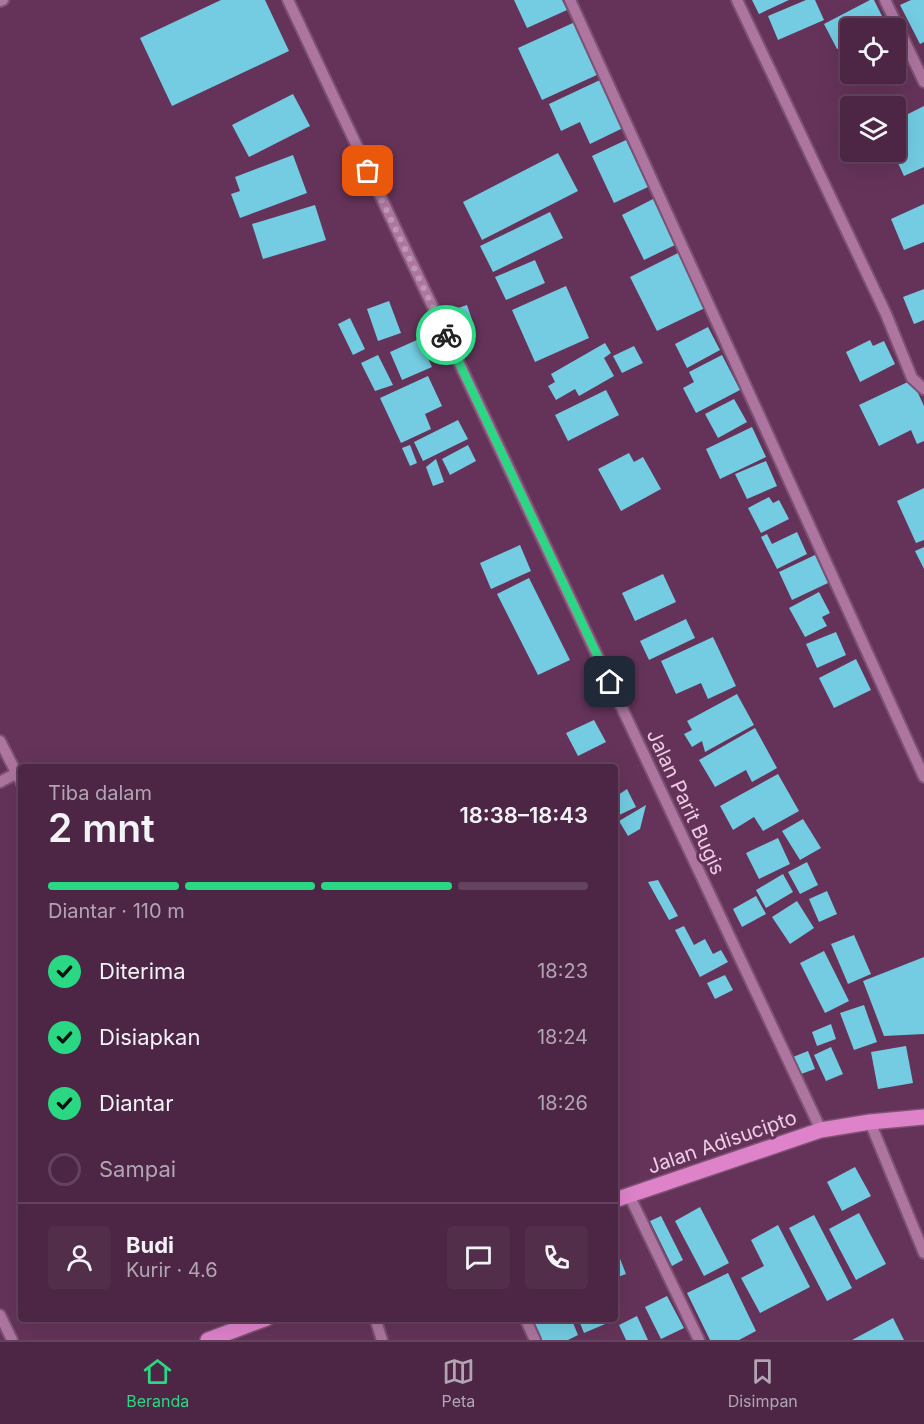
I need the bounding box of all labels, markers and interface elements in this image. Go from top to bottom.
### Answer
map controls [840,18,906,162]
button: locate [840,18,906,84]
button: layers [840,96,906,162]
pin [342,145,393,196]
icon: bag [351,154,384,187]
courier [416,305,476,365]
icon: bike [430,319,463,352]
pin [584,656,635,707]
icon: home [593,665,626,698]
street label: Jalan Parit Bugis [642,726,730,878]
text: Tiba dalam [48,781,152,805]
text: 18:38–18:43 [459,802,588,828]
text: 2 mnt [48,804,155,851]
text: Diantar · 110 m [48,899,185,923]
icon: check [48,955,81,988]
text: Diterima [99,958,186,984]
text: 18:23 [537,959,588,983]
icon: check [48,1021,81,1054]
text: Disiapkan [99,1024,200,1050]
text: 18:24 [537,1025,588,1049]
icon: check [48,1087,81,1120]
text: Diantar [99,1090,174,1116]
text: 18:26 [537,1091,588,1115]
street label: Jalan Adisucipto [644,1105,800,1179]
text: Sampai [99,1156,176,1182]
button: person [48,1226,111,1289]
button: chat [447,1226,510,1289]
button: phone [525,1226,588,1289]
text: Budi [126,1232,174,1258]
text: Kurir · 4.6 [126,1258,218,1282]
tab: Beranda [126,1355,189,1411]
tab: Peta [442,1355,475,1411]
tab: Disimpan [728,1355,798,1411]

